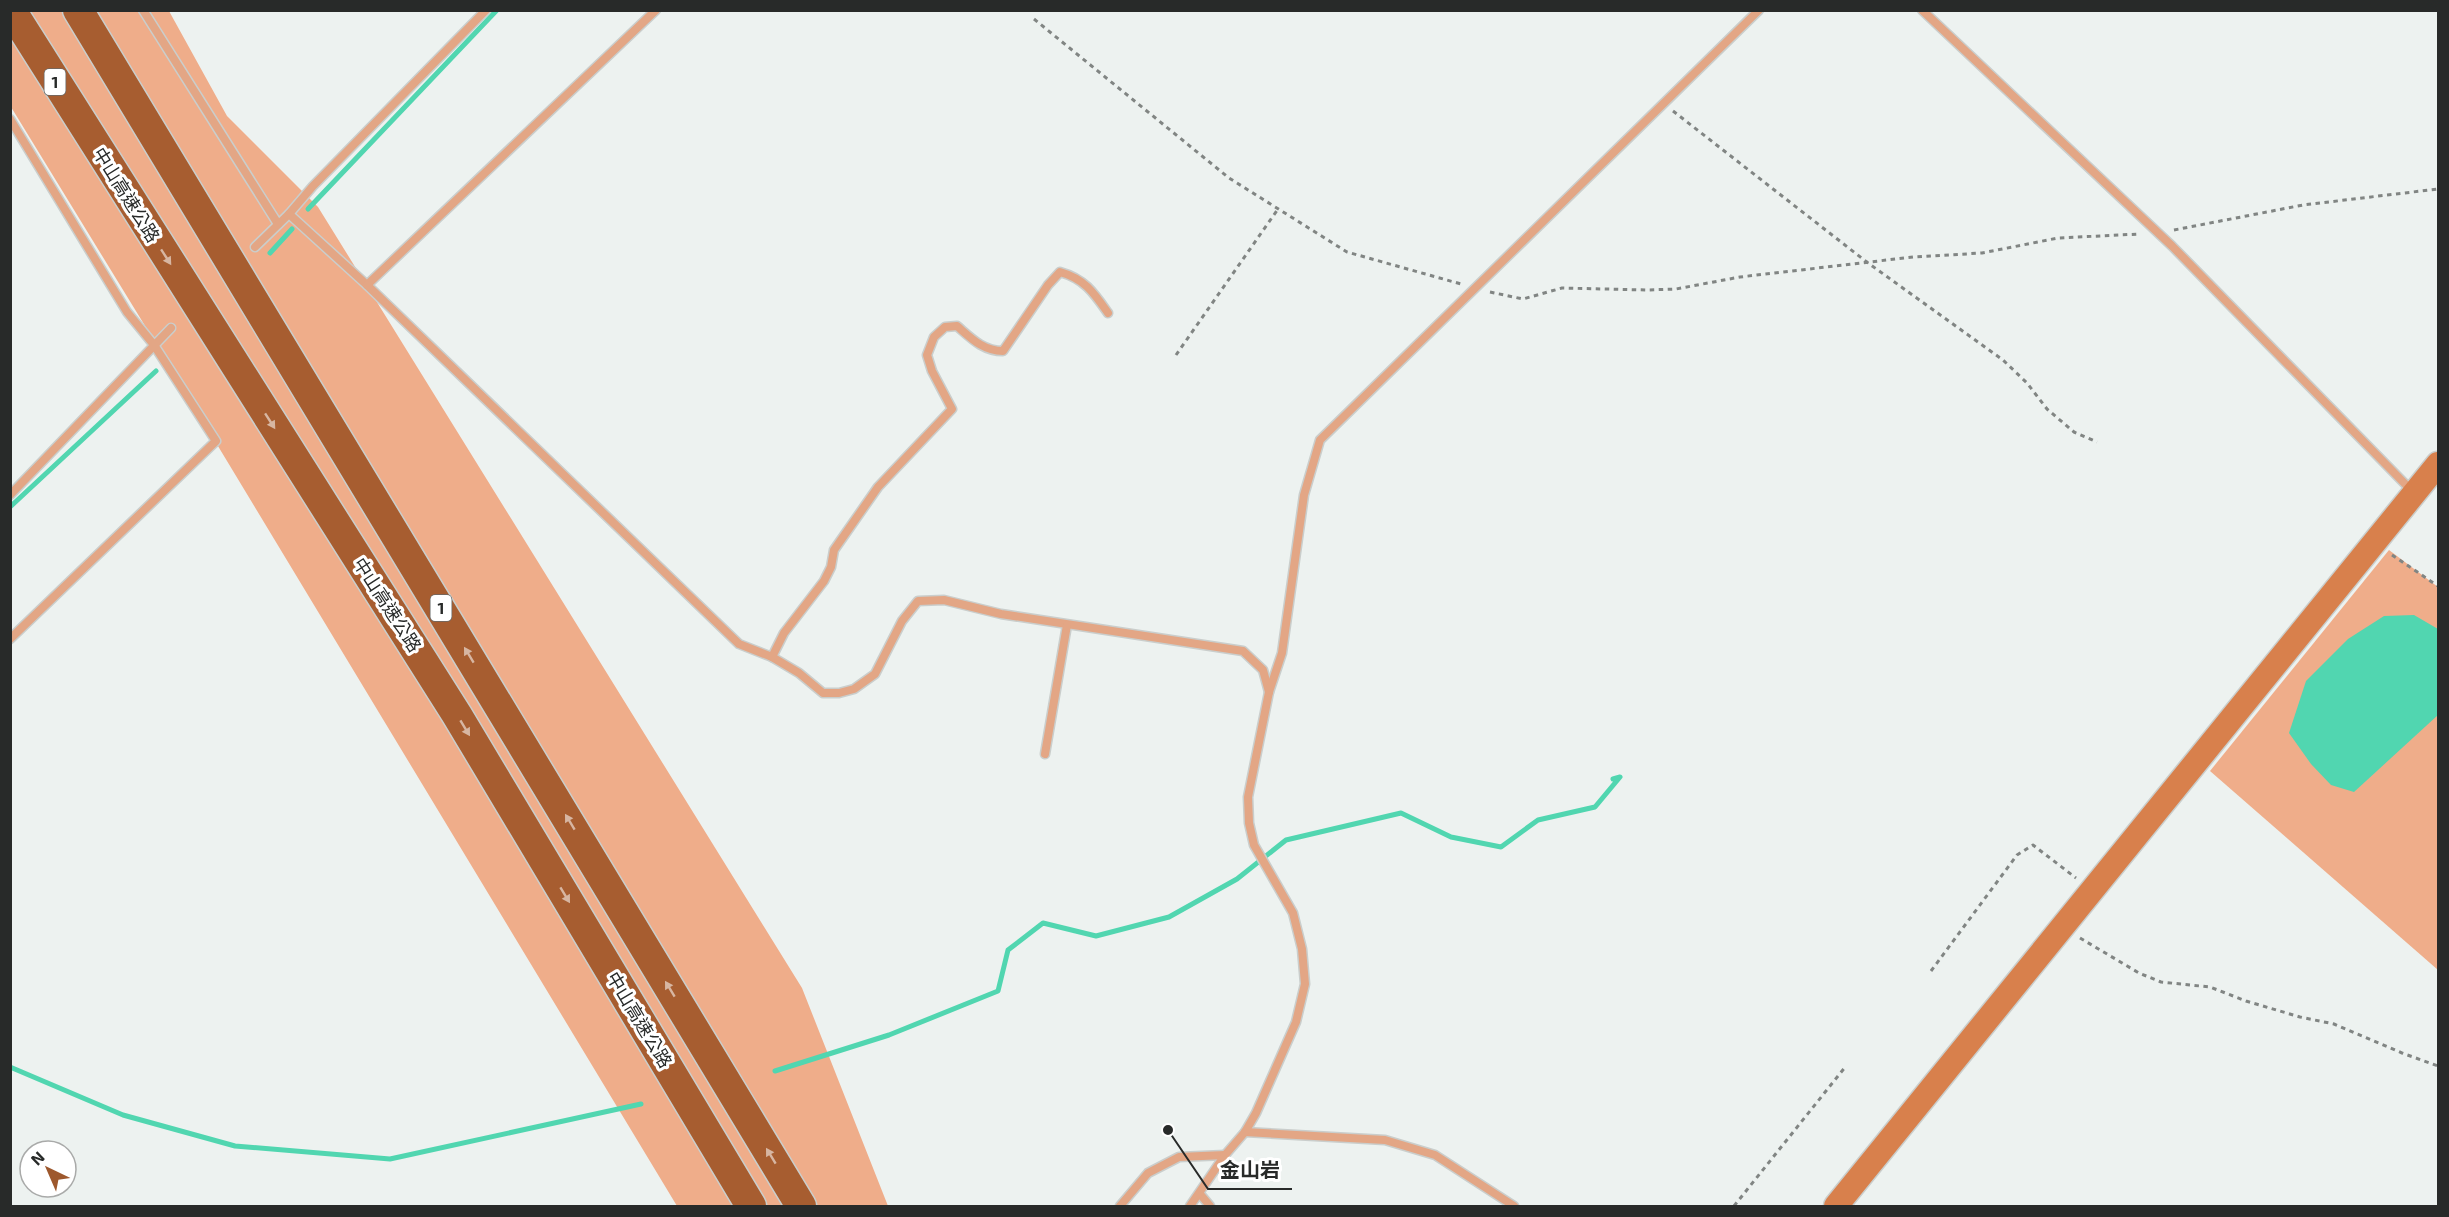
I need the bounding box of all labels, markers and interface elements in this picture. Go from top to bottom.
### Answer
road number: 1 [44,69,66,95]
street label: 中山高速公路 [89,143,165,246]
one-way arrow [160,249,171,265]
one-way arrow [265,413,276,429]
street label: 中山高速公路 [349,553,426,656]
road number: 1 [430,595,452,621]
one-way arrow [464,647,475,663]
one-way arrow [460,720,470,737]
one-way arrow [564,814,575,830]
one-way arrow [560,887,570,904]
street label: 中山高速公路 [603,968,677,1071]
one-way arrow [665,981,676,997]
north arrow [18,1139,78,1199]
text: N [26,1147,48,1169]
one-way arrow [765,1148,776,1164]
callout: 金山岩 [1208,1151,1292,1189]
text: 金山岩 [1220,1157,1280,1181]

